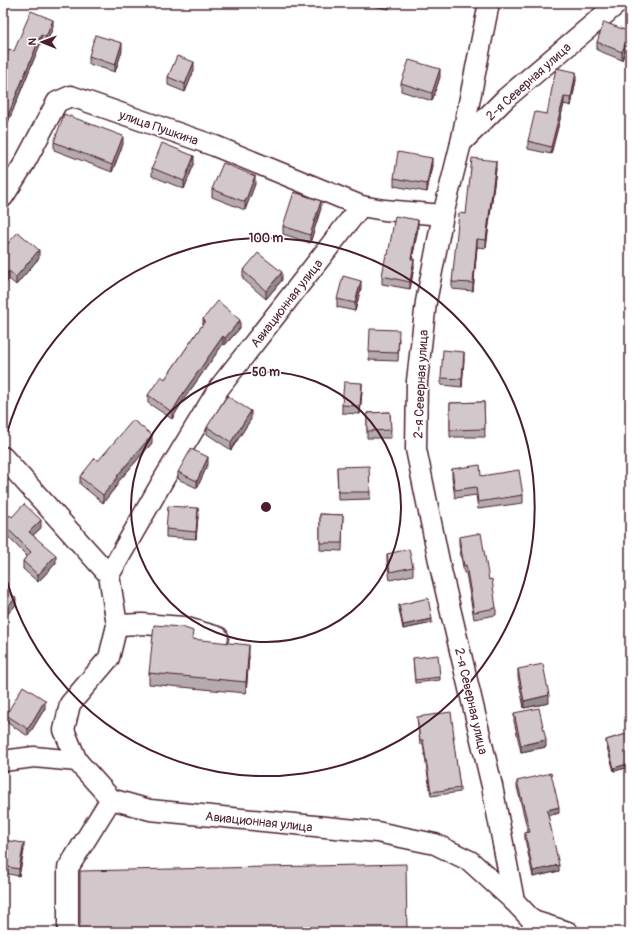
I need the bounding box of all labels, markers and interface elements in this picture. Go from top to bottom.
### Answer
north arrow [22,22,62,62]
text: N [26,37,39,46]
street label: 2-я Северная улица [483,39,575,124]
street label: улица Пушкина [116,107,200,149]
text: 100 m [249,231,284,246]
street label: Авиационная улица [247,256,326,351]
street label: 2-я Северная улица [410,329,432,439]
text: 50 m [252,365,280,380]
centre of rings [259,500,273,514]
street label: 2-я Северная улица [451,646,491,756]
street label: Авиационная улица [204,808,313,836]

